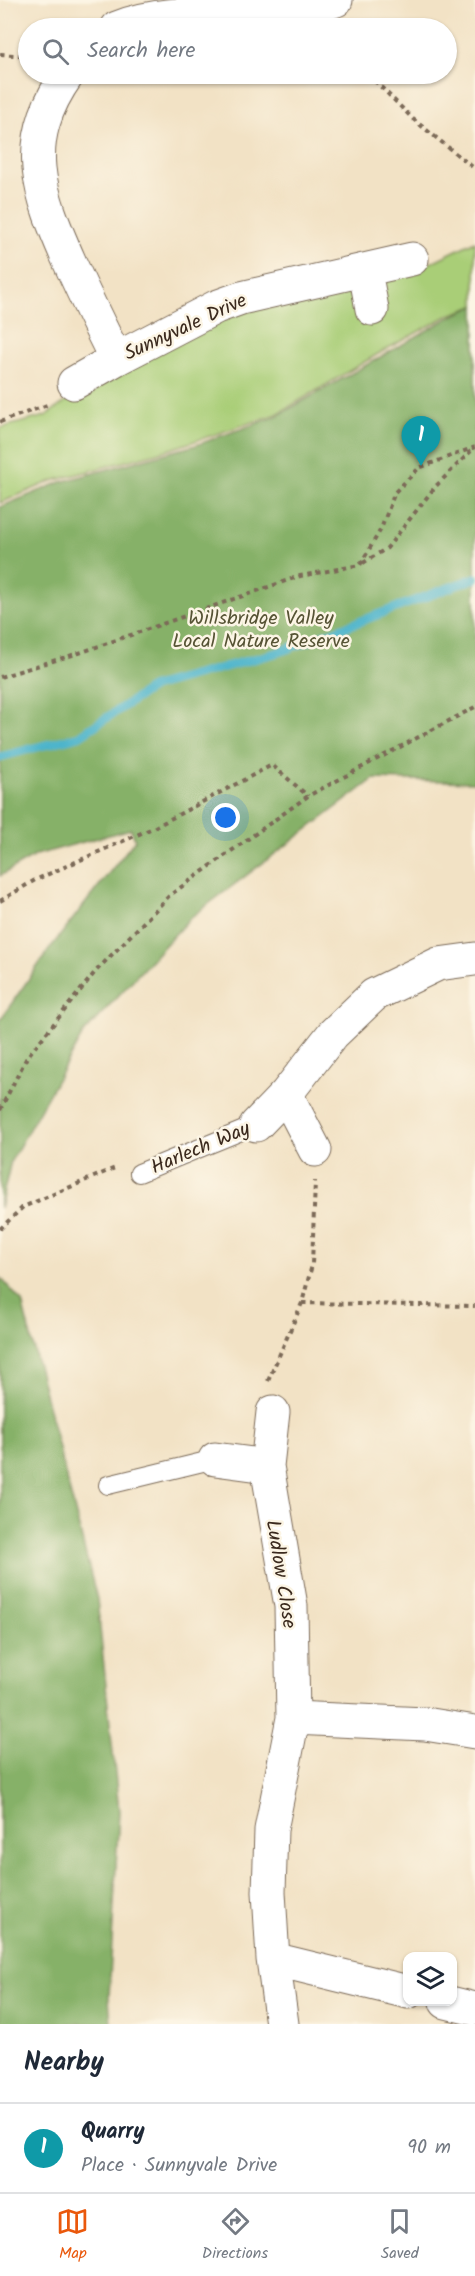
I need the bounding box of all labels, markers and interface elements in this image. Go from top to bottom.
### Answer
search box [18,18,457,84]
text: Search here [87,34,195,69]
icon: search [39,35,72,68]
street label: Sunnyvale Drive [119,285,253,370]
pin: 1 [402,416,440,466]
park label: Willsbridge Valley Local Nature Reserve [172,603,350,658]
your location [211,803,240,832]
street label: Harlech Way [146,1113,256,1184]
street label: Ludlow Close [256,1518,304,1631]
map controls [403,1952,457,2006]
button: layers [403,1952,457,2006]
text: Nearby [24,2042,104,2084]
text: Quarry [81,2115,145,2150]
text: 1 [40,2132,47,2164]
text: 90 m [407,2132,451,2164]
text: Place · Sunnyvale Drive [81,2150,277,2182]
tab: Map [56,2205,89,2266]
tab: Directions [202,2205,268,2266]
tab: Saved [381,2205,419,2266]

